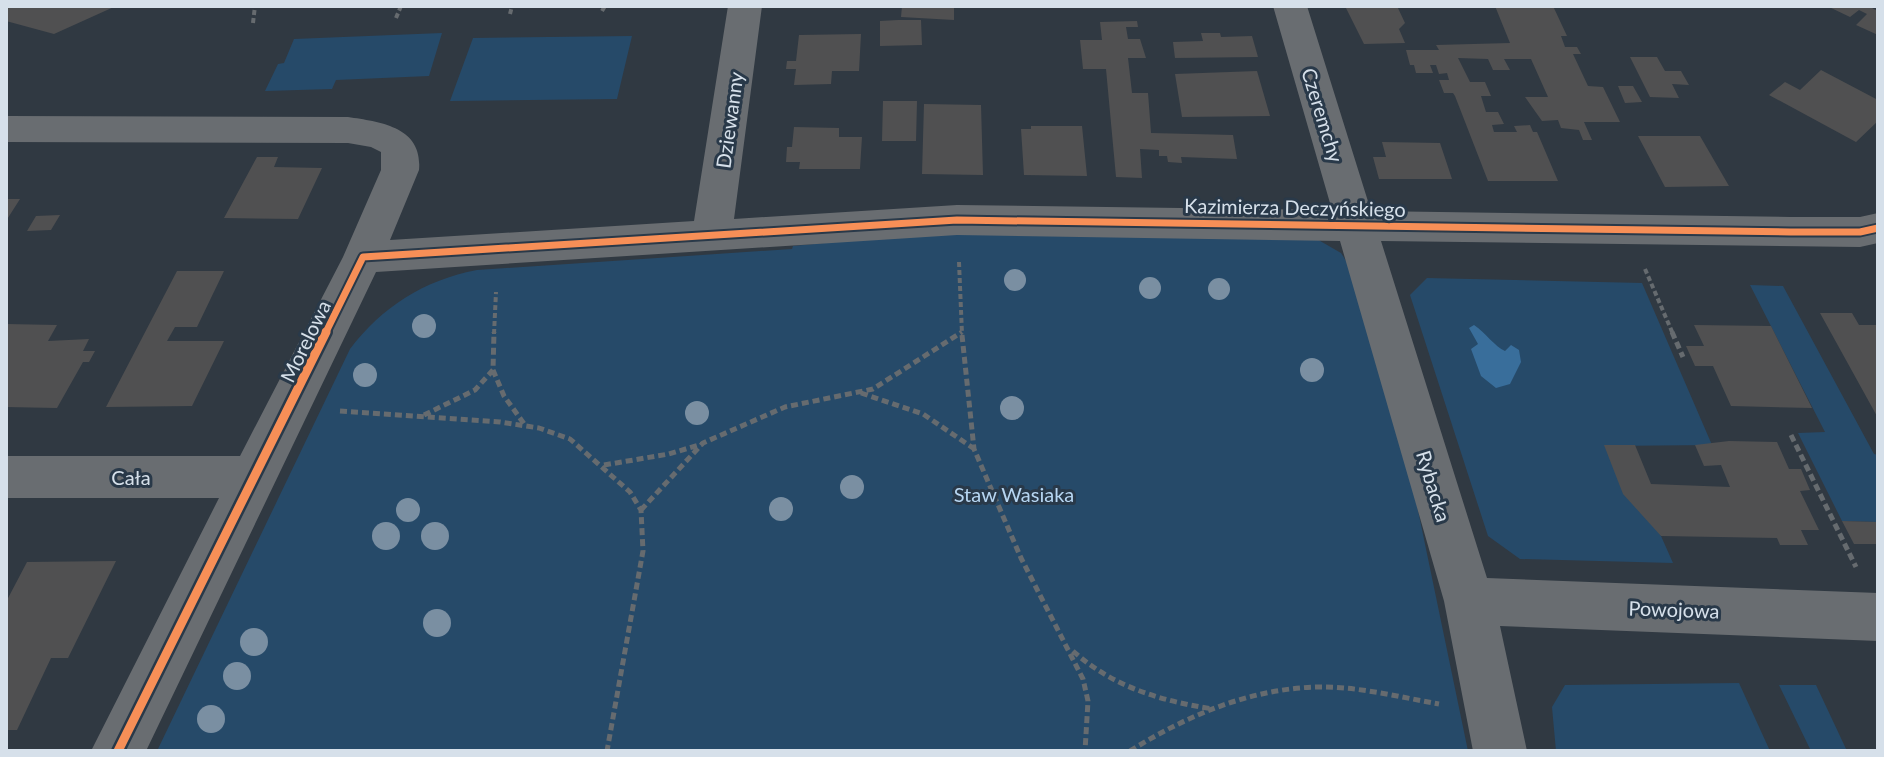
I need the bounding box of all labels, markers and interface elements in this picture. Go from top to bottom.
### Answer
street label: Czeremchy [1297,65,1349,166]
street label: Dziewanny [710,70,748,170]
street label: Kazimierza Deczyńskiego [1184,193,1406,221]
street label: Morelowa [275,296,335,386]
street label: Rybacka [1412,447,1456,525]
street label: Cała [111,465,151,489]
park label: Staw Wasiaka [954,482,1074,506]
street label: Powojowa [1628,595,1720,623]

